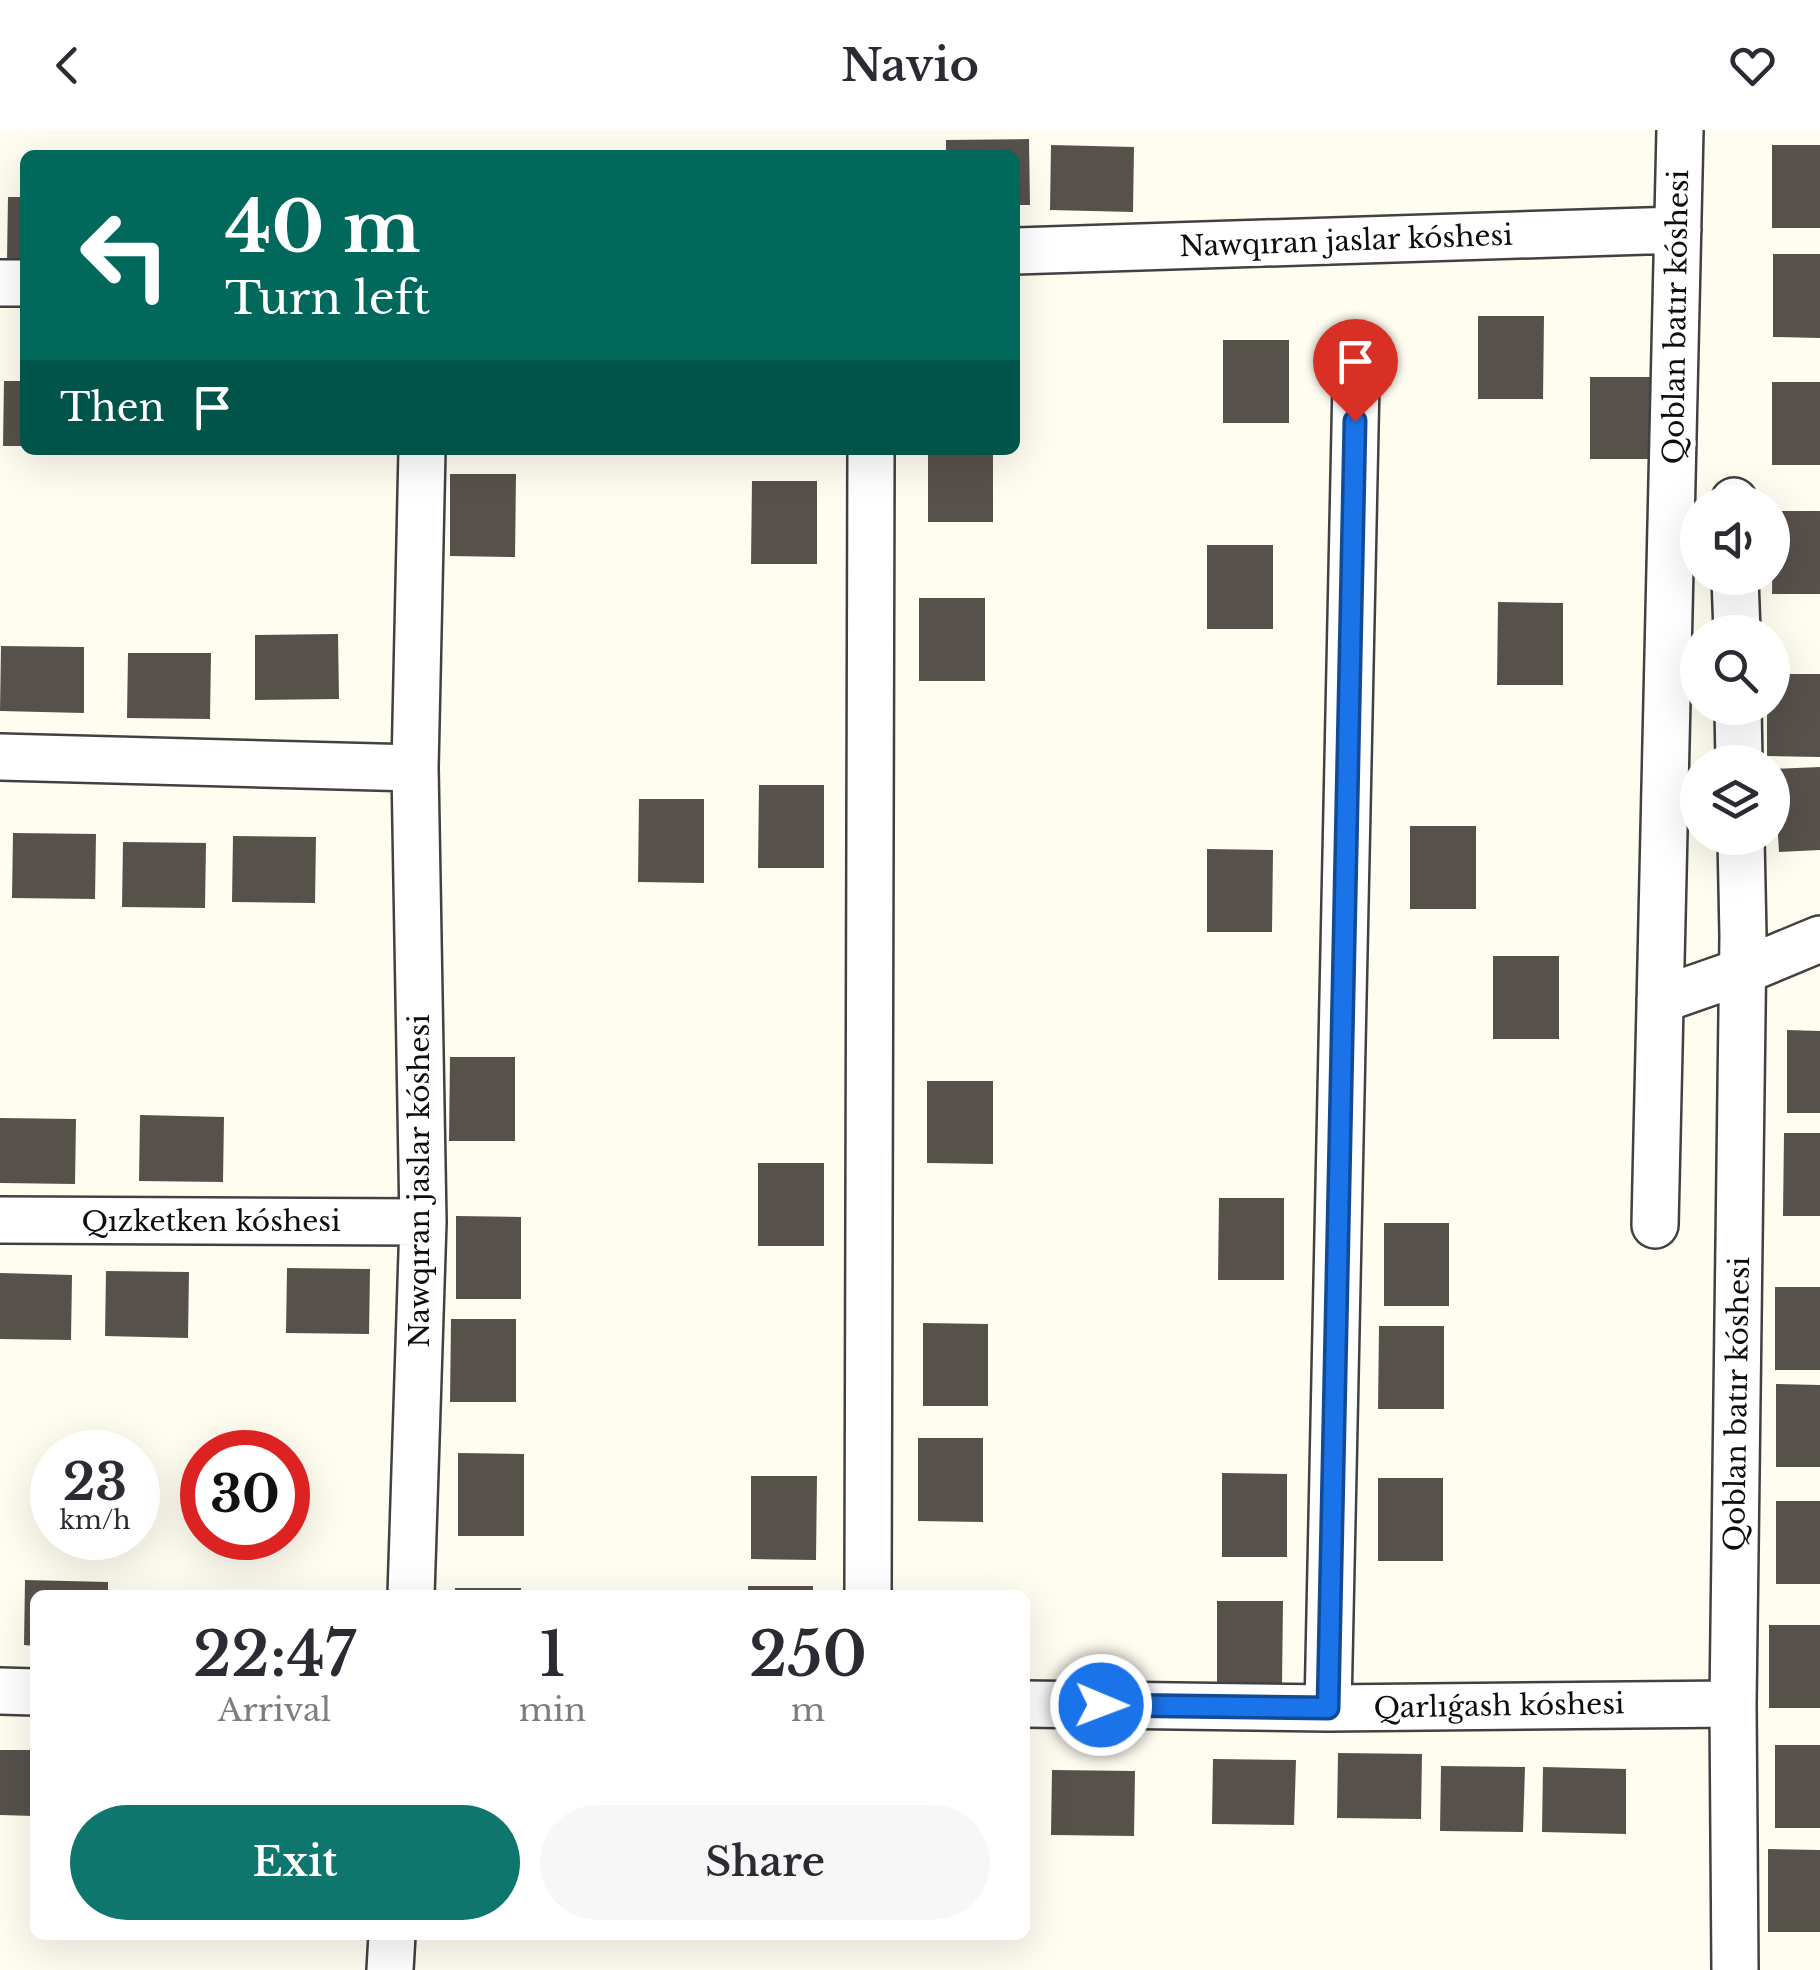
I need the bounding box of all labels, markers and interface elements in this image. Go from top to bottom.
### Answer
text: Navio [841,37,979,93]
icon: back [40,38,95,93]
icon: heart [1725,38,1780,93]
street label: Qoblan batır kóshesi [1656,169,1696,465]
text: 40 m [225,184,420,271]
icon: left [60,190,190,320]
street label: Nawqıran jaslar kóshesi [1179,218,1513,264]
text: Turn left [225,270,430,326]
pin [1313,319,1398,422]
icon: arrive [1328,334,1383,389]
icon: arrive [185,380,240,435]
text: Then [60,384,165,431]
map controls [1680,485,1790,855]
button: sound [1680,485,1790,595]
button: search [1680,615,1790,725]
button: layers [1680,745,1790,855]
street label: Nawqıran jaslar kóshesi [402,1014,437,1348]
street label: Qızketken kóshesi [82,1204,340,1239]
street label: Qoblan batır kóshesi [1717,1256,1757,1552]
speed limit sign: 30 [180,1430,310,1560]
text: 23 [63,1451,127,1514]
text: km/h [60,1505,130,1536]
text: 22:47 [193,1618,356,1692]
text: 1 [539,1618,566,1692]
text: 250 [749,1618,867,1692]
position arrow [1049,1653,1153,1757]
street label: Qarlıǵash kóshesi [1373,1686,1625,1726]
text: Arrival [218,1690,331,1730]
text: min [519,1690,586,1730]
text: m [791,1690,825,1730]
button: Exit [70,1805,520,1920]
button: Share [540,1805,990,1920]

